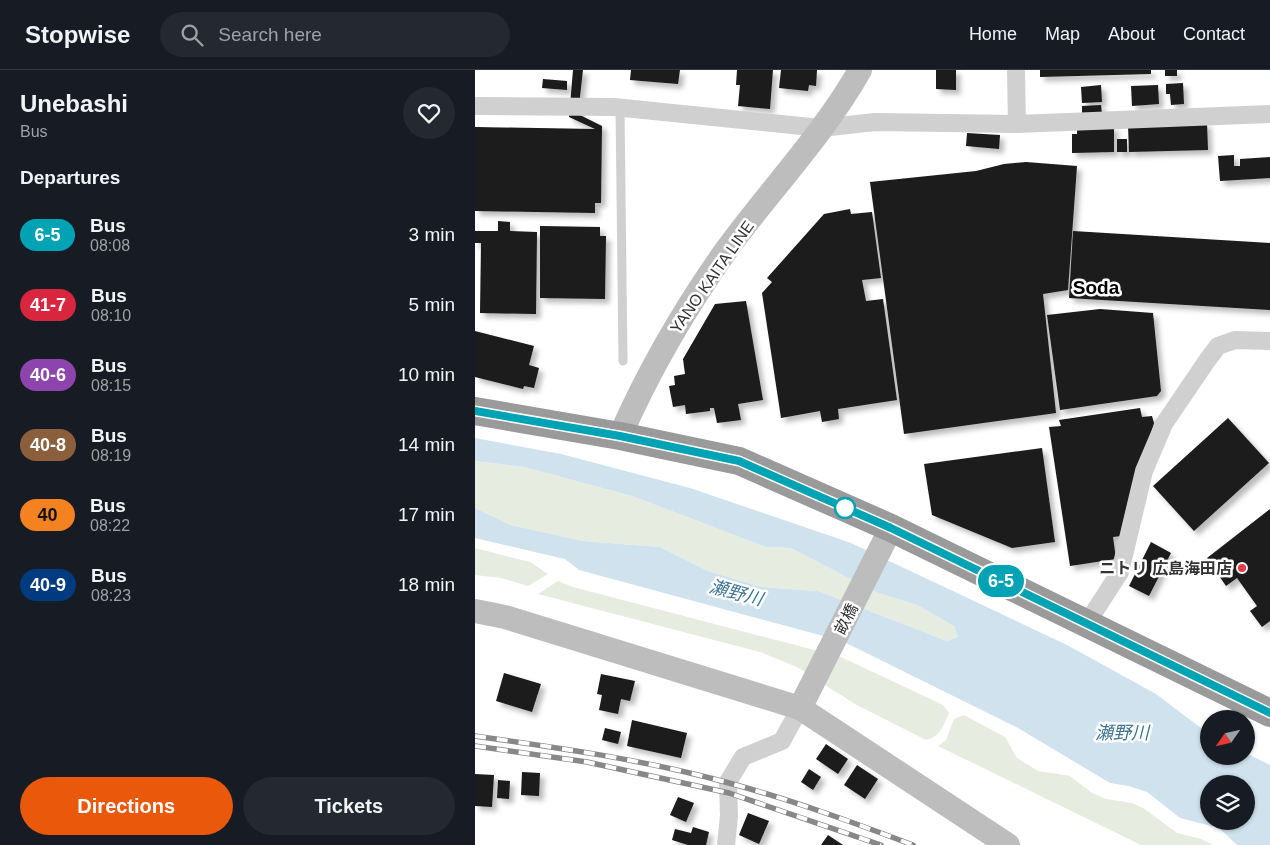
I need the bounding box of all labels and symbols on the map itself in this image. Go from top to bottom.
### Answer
street label: YANO KAITA LINE [667,218,757,336]
district label: Soda [1073,277,1120,298]
unlabelled marker [834,497,856,519]
place label: ニトリ 広島海田店 [1100,560,1232,577]
marker: ニトリ 広島海田店 [1236,562,1248,574]
line badge: 6-5 [972,565,1030,597]
water label: 瀬野川 [707,576,767,610]
street label: 畝橋 [831,601,861,637]
north arrow [1200,710,1255,765]
water label: 瀬野川 [1095,723,1151,743]

